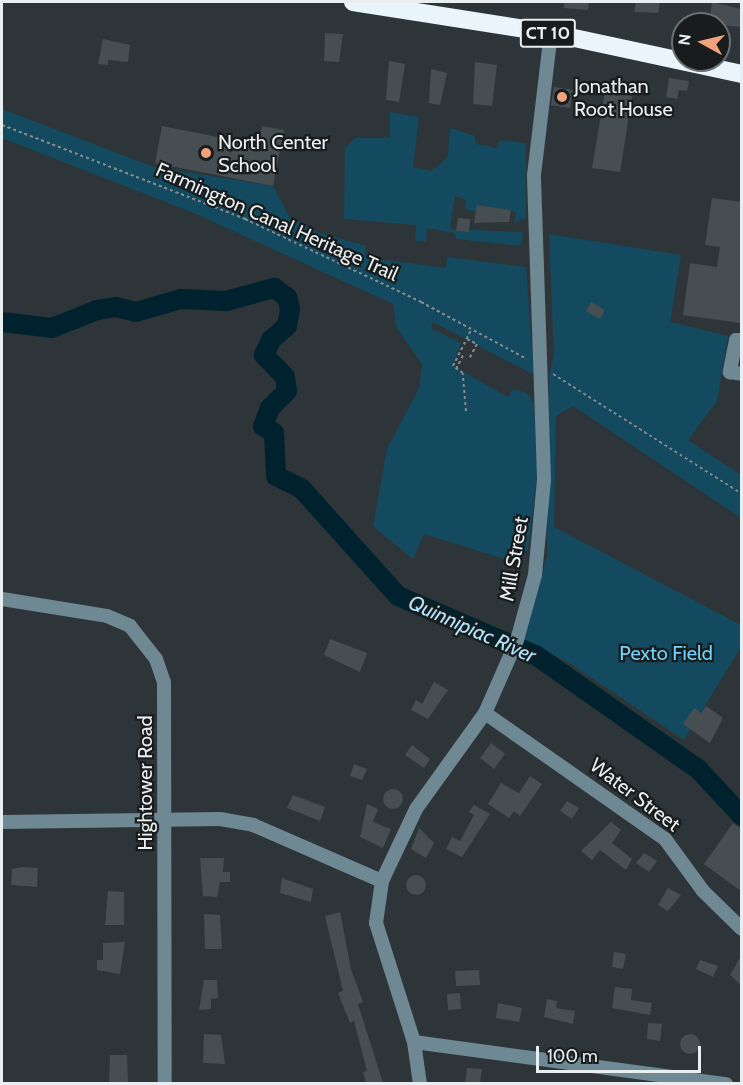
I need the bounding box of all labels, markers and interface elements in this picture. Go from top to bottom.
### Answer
north arrow [671,12,731,72]
road number: CT 10 [520,18,576,48]
text: N [674,33,695,47]
place label: Jonathan Root House [574,74,673,121]
marker: Jonathan Root House [555,90,569,104]
place label: North Center School [218,130,328,177]
marker: North Center School [199,146,213,160]
street label: Farmington Canal Heritage Trail [152,158,402,286]
street label: Mill Street [495,515,533,603]
water label: Quinnipiac River [404,590,540,668]
park label: Pexto Field [619,641,713,665]
street label: Hightower Road [133,715,157,851]
street label: Water Street [585,753,685,837]
scale bar [539,1034,704,1072]
text: 100 m [547,1045,598,1067]

